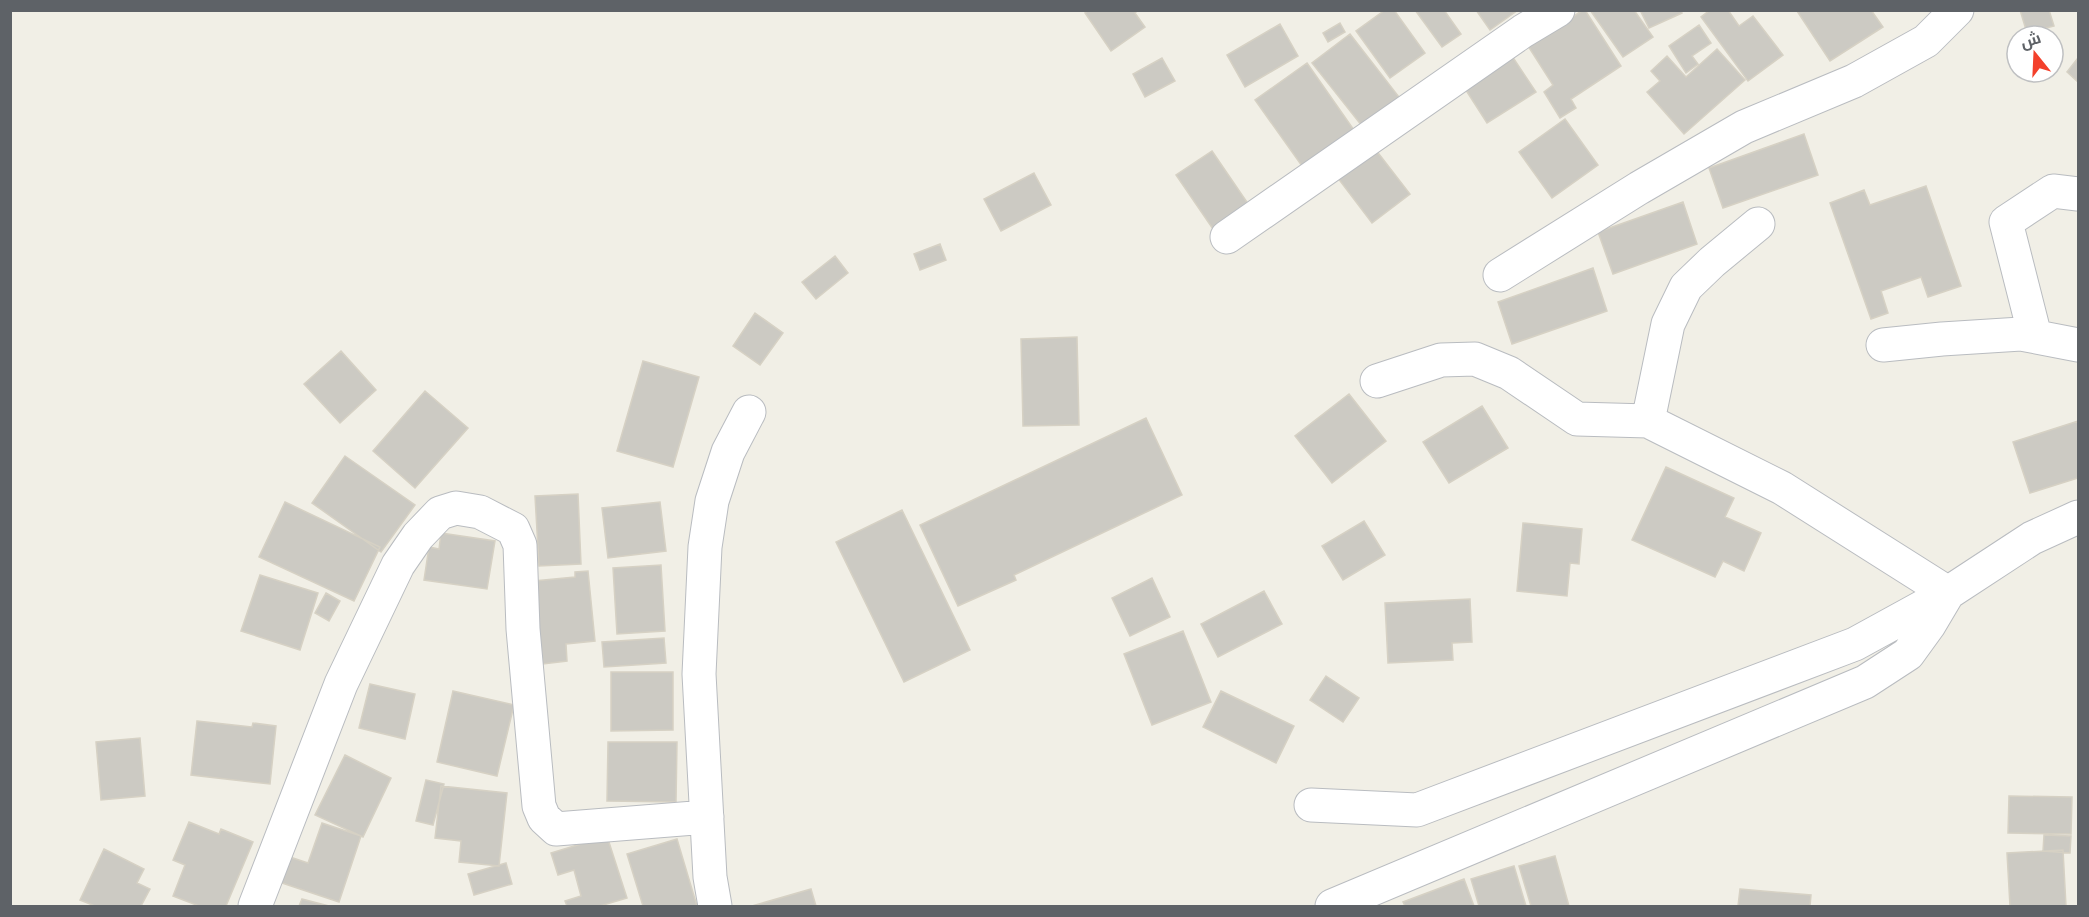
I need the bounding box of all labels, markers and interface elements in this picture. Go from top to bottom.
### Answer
north arrow [2005,24,2065,84]
text: ش [2018,27,2043,52]

